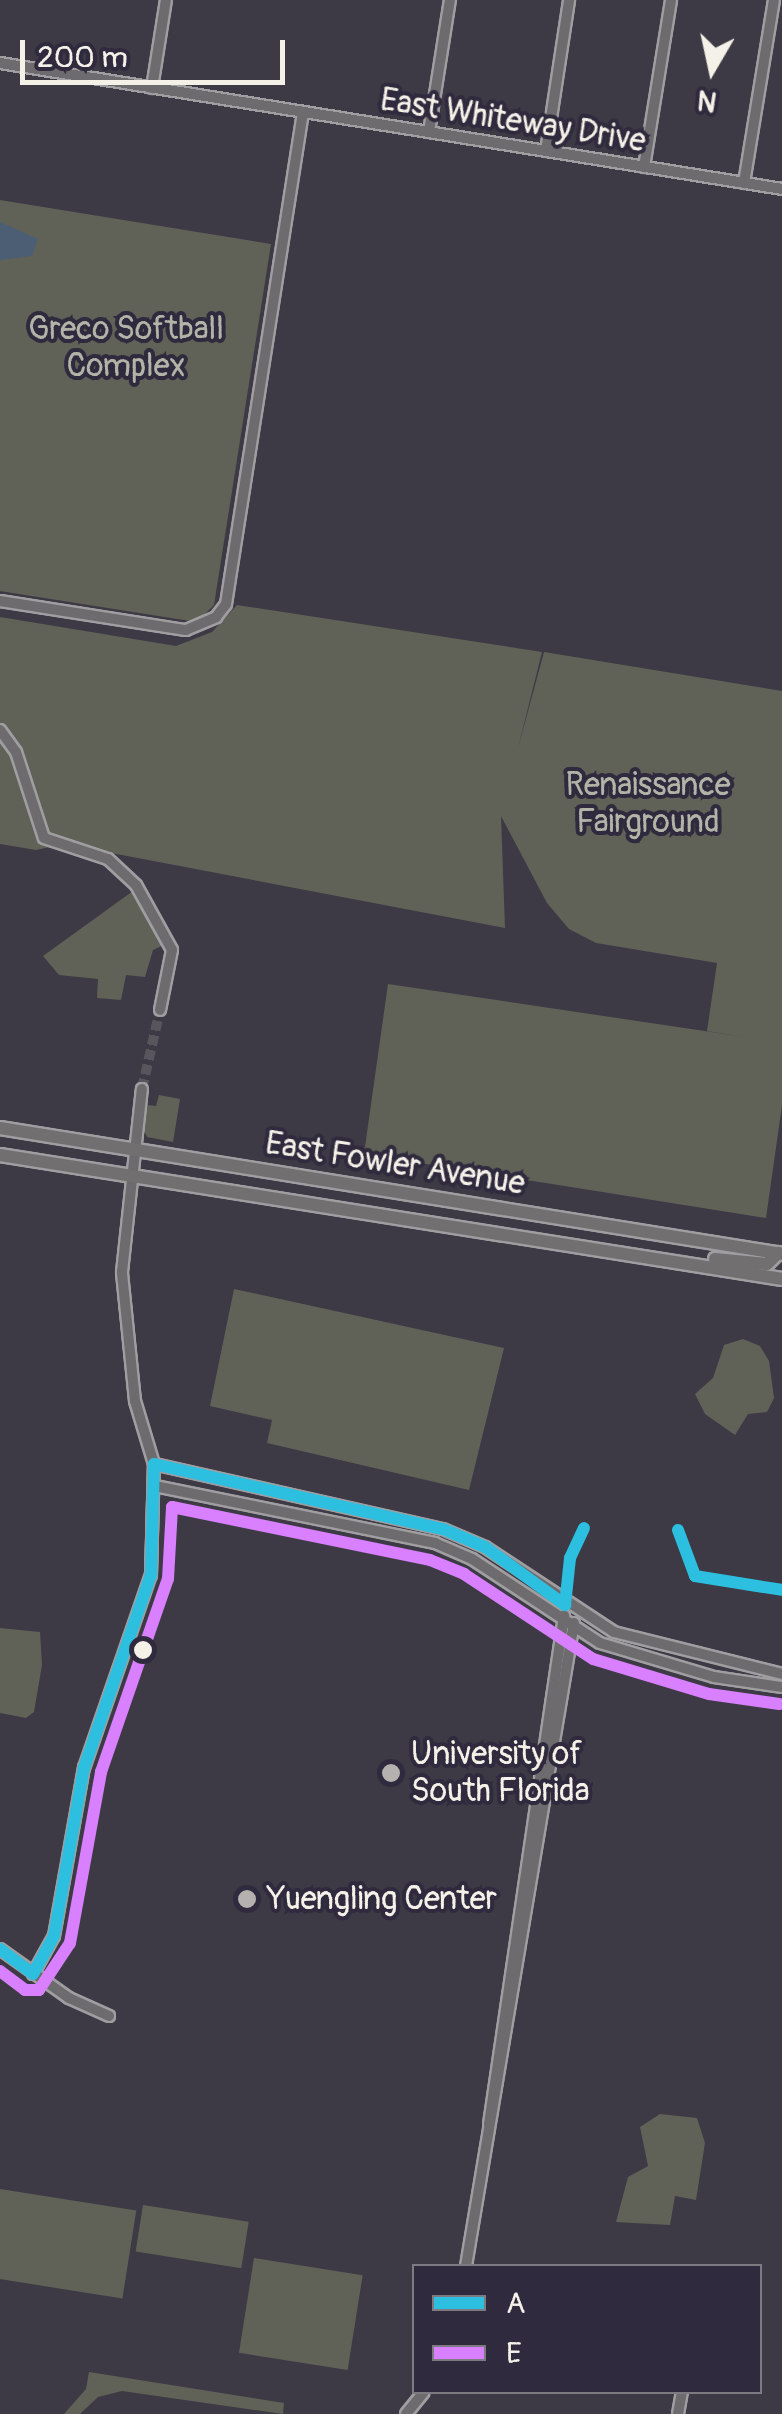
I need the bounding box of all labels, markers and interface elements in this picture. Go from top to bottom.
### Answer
scale bar [25,20,290,82]
north arrow [662,20,762,120]
text: 200 m [37,39,128,76]
street label: East Whiteway Drive [378,81,648,161]
text: N [695,81,719,119]
park label: Greco Softball Complex [28,311,224,386]
park label: Renaissance Fairground [565,767,731,842]
street label: East Fowler Avenue [263,1125,527,1203]
unlabelled marker [133,1640,153,1660]
place label: University of South Florida [411,1736,590,1811]
marker: University of South Florida [380,1762,402,1784]
place label: Yuengling Center [267,1880,497,1918]
marker: Yuengling Center [236,1888,258,1910]
legend [412,2264,762,2394]
text: A [506,2285,525,2322]
text: E [506,2335,522,2372]

